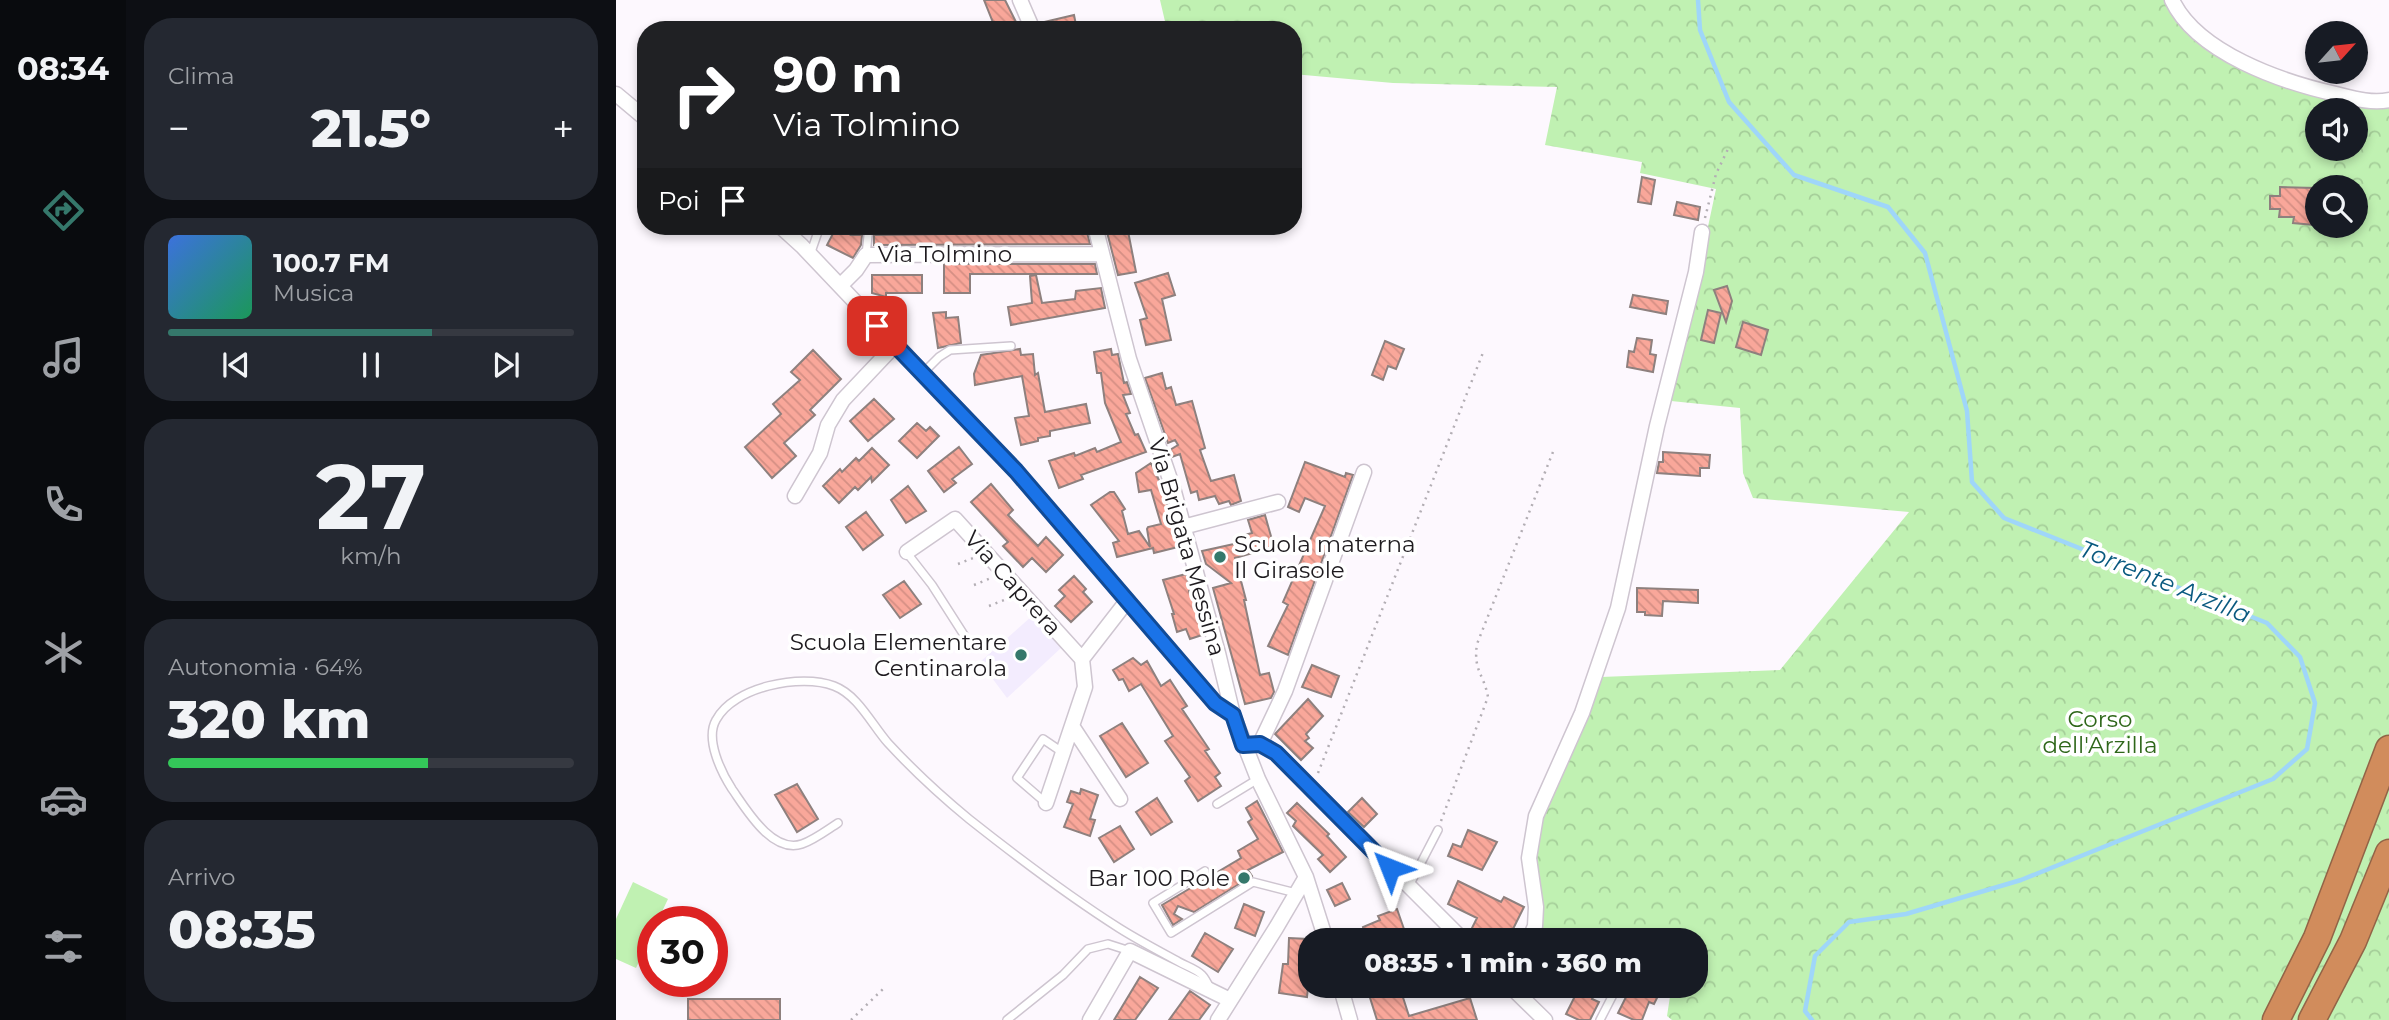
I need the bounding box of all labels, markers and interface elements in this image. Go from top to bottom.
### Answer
north arrow [2305,21,2368,84]
map controls [2305,21,2368,238]
text: 90 m [773,45,903,104]
text: 08:34 [17,49,109,88]
icon: right [658,49,749,140]
text: Clima [168,62,235,90]
text: 21.5° [311,97,431,160]
button: sound [2305,98,2368,161]
text: − [168,105,190,152]
text: + [552,105,574,152]
text: Via Tolmino [773,105,960,144]
button: search [2305,175,2368,238]
icon: arrive [714,182,752,220]
text: Poi [658,185,700,217]
icon: directions [39,186,88,235]
street label: Via Tolmino [878,240,1012,268]
text: 100.7 FM [273,247,389,279]
text: Musica [273,279,354,307]
pin [847,296,907,356]
icon: arrive [858,307,896,345]
icon: music [39,333,88,382]
icon: previous [217,346,255,384]
icon: pause [352,346,390,384]
icon: next [487,346,525,384]
street label: Via Brigata Messina [1142,435,1232,659]
text: 27 [316,441,426,552]
icon: phone [39,480,88,529]
street label: Via Caprera [959,525,1067,641]
place label: Scuola materna Il Girasole [1234,530,1416,584]
water label: Torrente Arzilla [2075,534,2255,629]
text: km/h [340,542,402,570]
marker: Scuola materna Il Girasole [1212,549,1228,565]
icon: climate [39,628,88,677]
place label: Scuola Elementare Centinarola [790,628,1007,682]
marker: Scuola Elementare Centinarola [1013,647,1029,663]
text: Autonomia · 64% [168,653,363,681]
text: 320 km [168,688,370,751]
park label: Corso dell'Arzilla [2042,705,2158,759]
icon: car [39,775,88,824]
position arrow [1353,831,1427,905]
text: Arrivo [168,863,235,891]
place label: Bar 100 Role [1088,864,1230,892]
marker: Bar 100 Role [1236,870,1252,886]
text: 08:35 [168,898,316,961]
speed limit sign: 30 [637,906,728,997]
icon: filters [39,922,88,971]
text: 08:35 · 1 min · 360 m [1364,947,1642,979]

